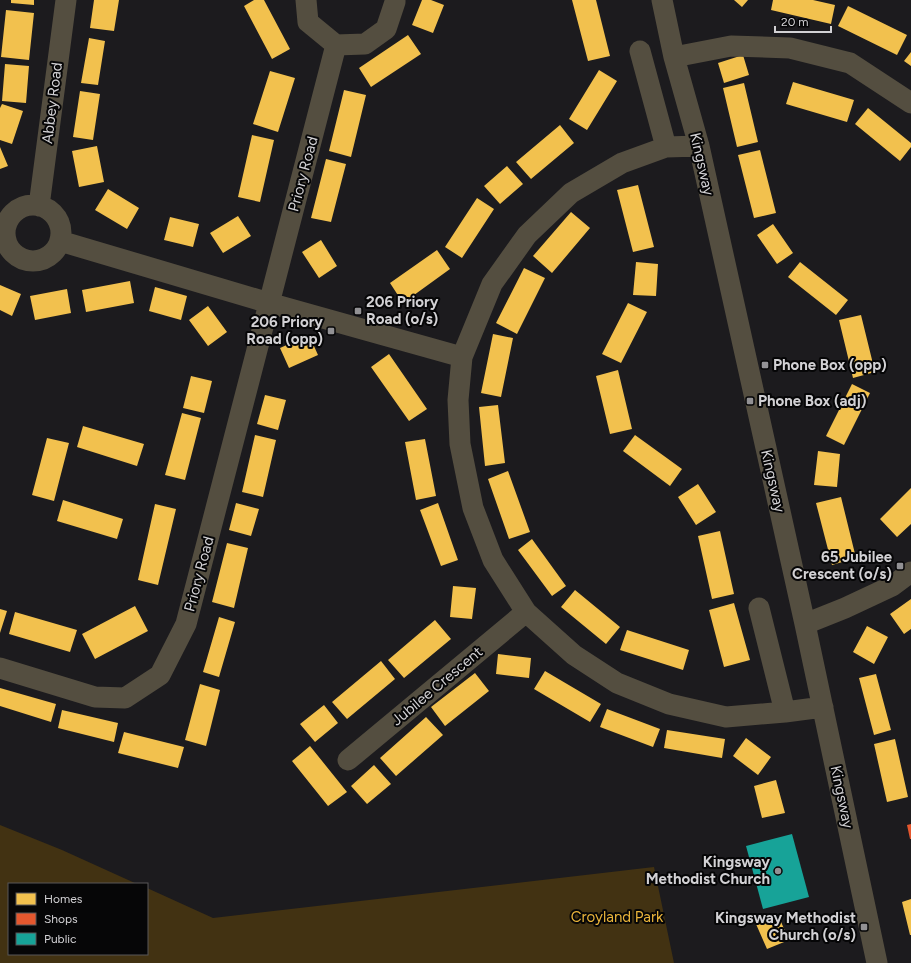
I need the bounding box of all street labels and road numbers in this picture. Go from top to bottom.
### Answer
street label: Abbey Road [38,61,66,145]
street label: Kingsway [686,131,718,197]
street label: Priory Road [284,134,322,214]
street label: Kingsway [757,448,789,514]
street label: Priory Road [180,534,218,614]
street label: Jubilee Crescent [388,643,486,729]
street label: Kingsway [827,764,857,830]

